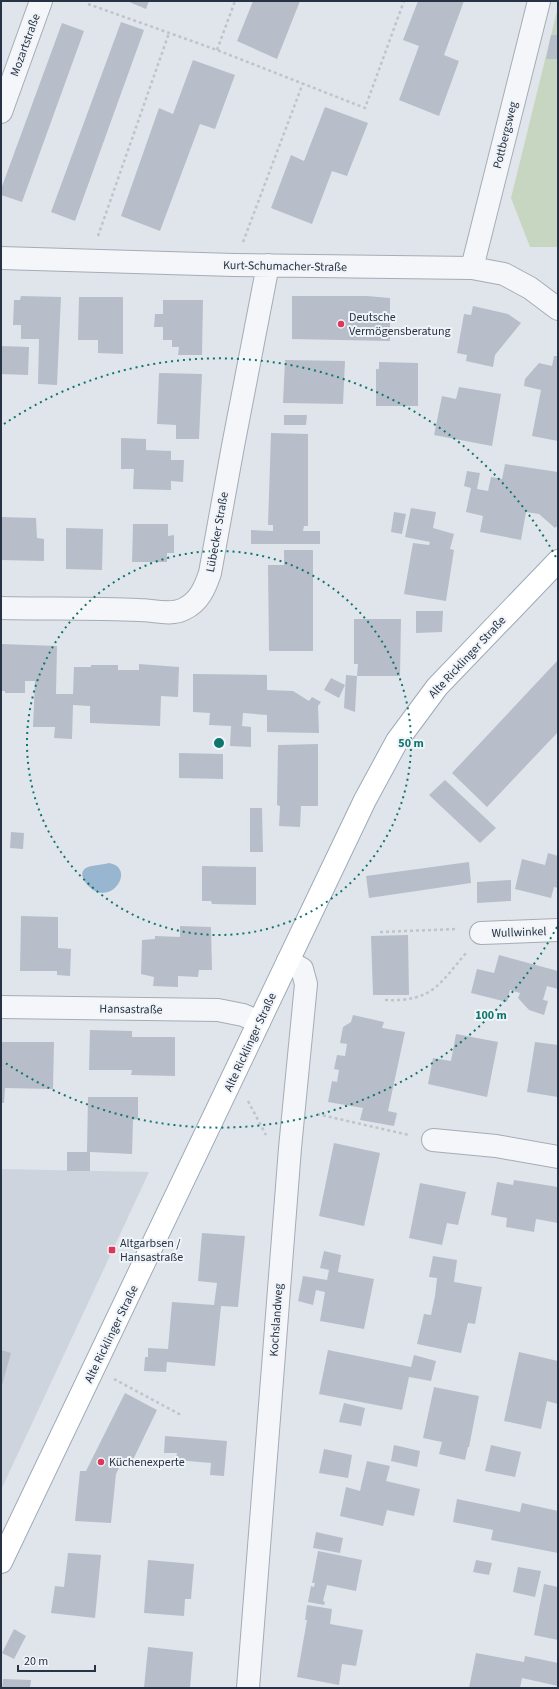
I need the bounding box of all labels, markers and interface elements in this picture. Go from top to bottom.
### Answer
street label: Mozartstraße [6,11,45,79]
street label: Pottbergsweg [489,100,522,171]
street label: Kurt-Schumacher-Straße [223,257,347,276]
place label: Deutsche Vermögensberatung [349,309,451,340]
marker: Deutsche Vermögensberatung [336,319,346,329]
street label: Lübecker Straße [202,490,233,574]
street label: Alte Ricklinger Straße [425,612,510,702]
text: 50 m [398,735,424,752]
centre of rings [212,736,226,750]
street label: Wullwinkel [491,923,547,942]
street label: Alte Ricklinger Straße [220,990,281,1094]
street label: Hansastraße [99,1000,163,1019]
text: 100 m [475,1007,507,1024]
place label: Altgarbsen / Hansastraße [120,1235,183,1266]
marker: Altgarbsen / Hansastraße [107,1245,117,1255]
street label: Alte Ricklinger Straße [80,1282,143,1386]
street label: Kochslandweg [265,1283,288,1357]
place label: Küchenexperte [109,1454,185,1471]
marker: Küchenexperte [96,1457,106,1467]
scale bar [18,1647,95,1673]
text: 20 m [24,1653,48,1670]

